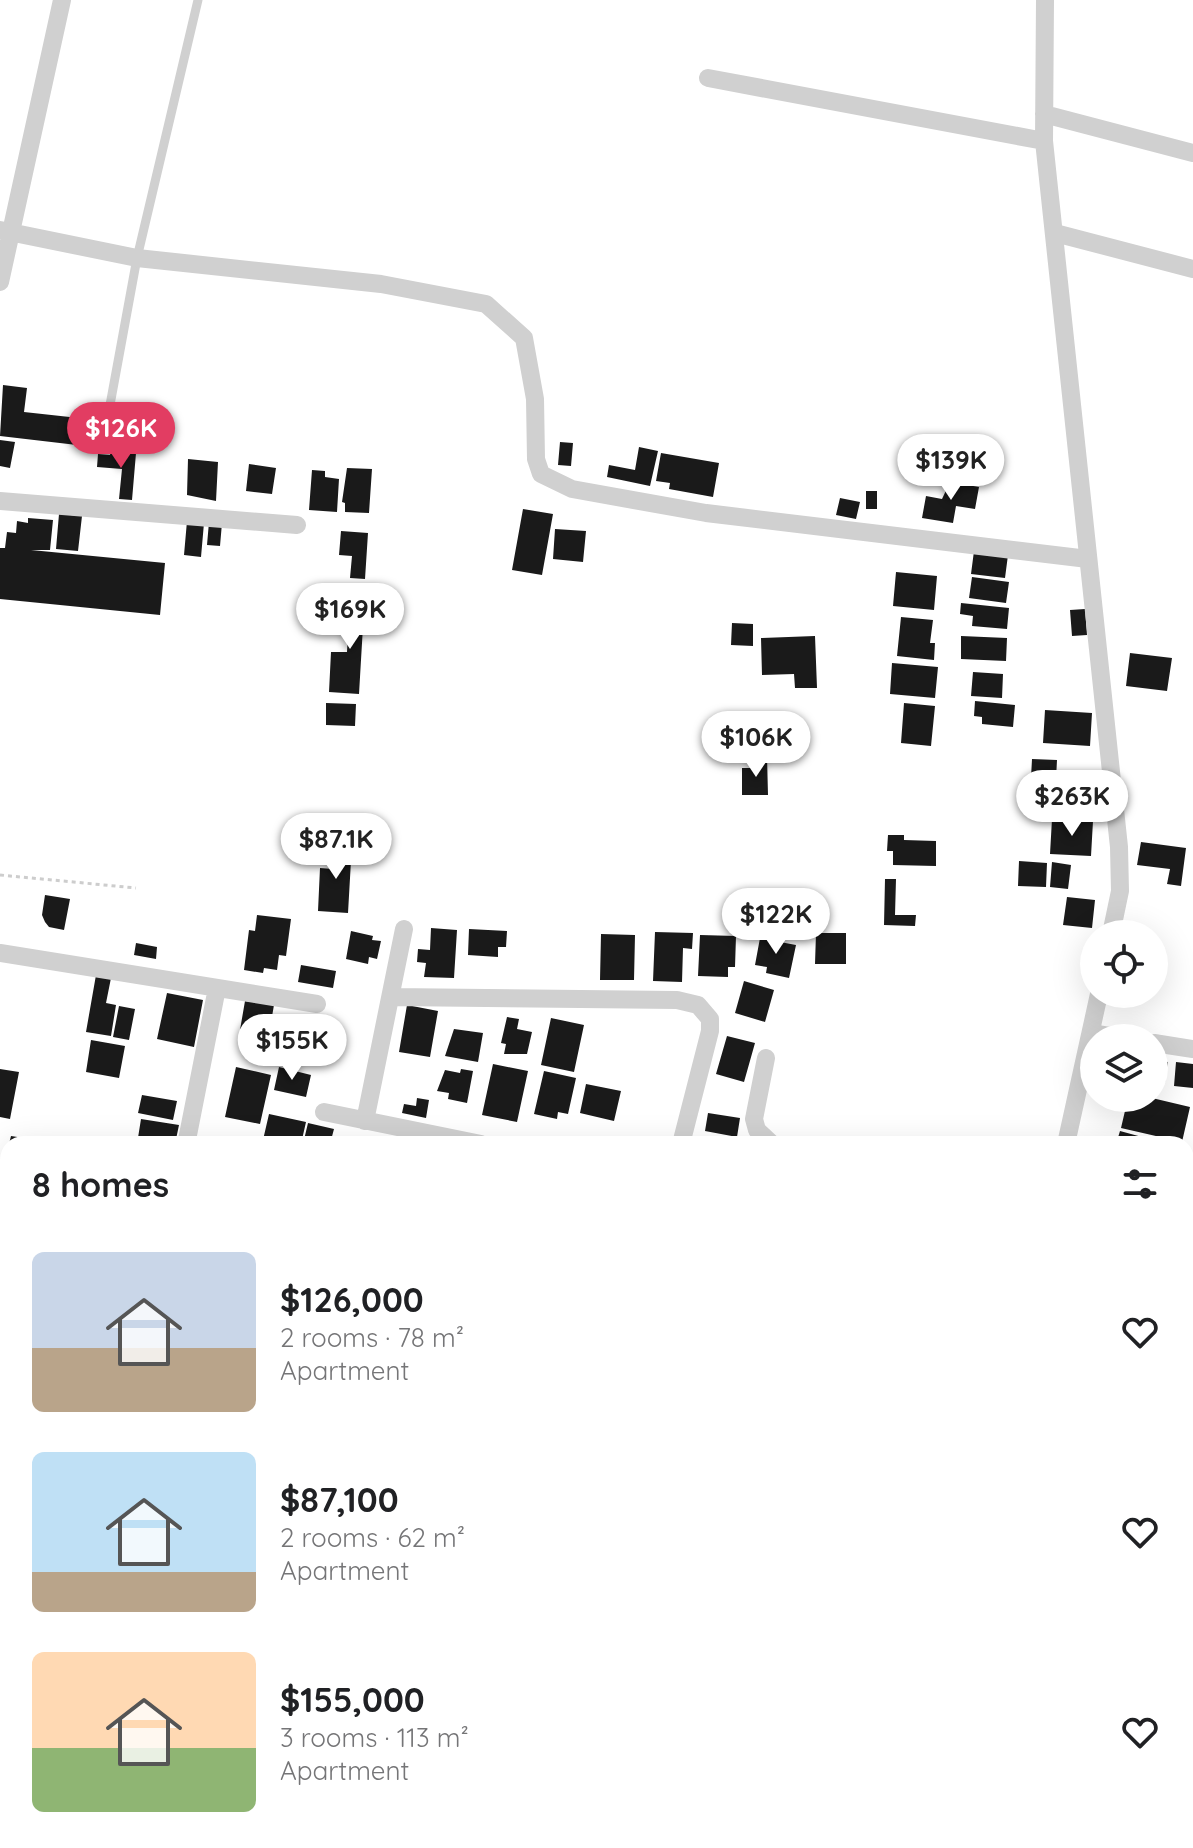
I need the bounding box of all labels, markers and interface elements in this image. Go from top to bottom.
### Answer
pin: $126K [65,402,177,470]
text: $126K [85,411,157,444]
pin: $139K [895,434,1007,502]
text: $139K [915,443,987,476]
pin: $169K [294,583,406,651]
text: $169K [314,592,386,625]
pin: $106K [700,711,812,779]
text: $106K [719,720,793,753]
pin: $263K [1016,770,1128,838]
text: $263K [1034,779,1110,812]
pin: $87.1K [271,813,401,881]
text: $87.1K [299,822,373,855]
pin: $122K [720,888,832,956]
text: $122K [740,897,812,930]
map controls [1080,920,1168,1112]
button: locate [1080,920,1168,1008]
pin: $155K [236,1014,348,1082]
text: $155K [256,1023,328,1056]
button: layers [1080,1024,1168,1112]
icon: filters [1118,1162,1162,1206]
text: 8 homes [32,1163,169,1206]
text: $126,000 [280,1278,424,1321]
icon: home [96,1284,192,1380]
icon: heart [1118,1310,1162,1354]
text: 2 rooms · 78 m² [280,1321,464,1354]
text: Apartment [280,1354,409,1387]
text: $87,100 [280,1478,399,1521]
icon: home [96,1484,192,1580]
icon: heart [1118,1510,1162,1554]
text: 2 rooms · 62 m² [280,1521,465,1554]
text: Apartment [280,1554,409,1587]
text: $155,000 [280,1678,425,1721]
icon: home [96,1684,192,1780]
icon: heart [1118,1710,1162,1754]
text: 3 rooms · 113 m² [280,1721,469,1754]
text: Apartment [280,1754,409,1787]

